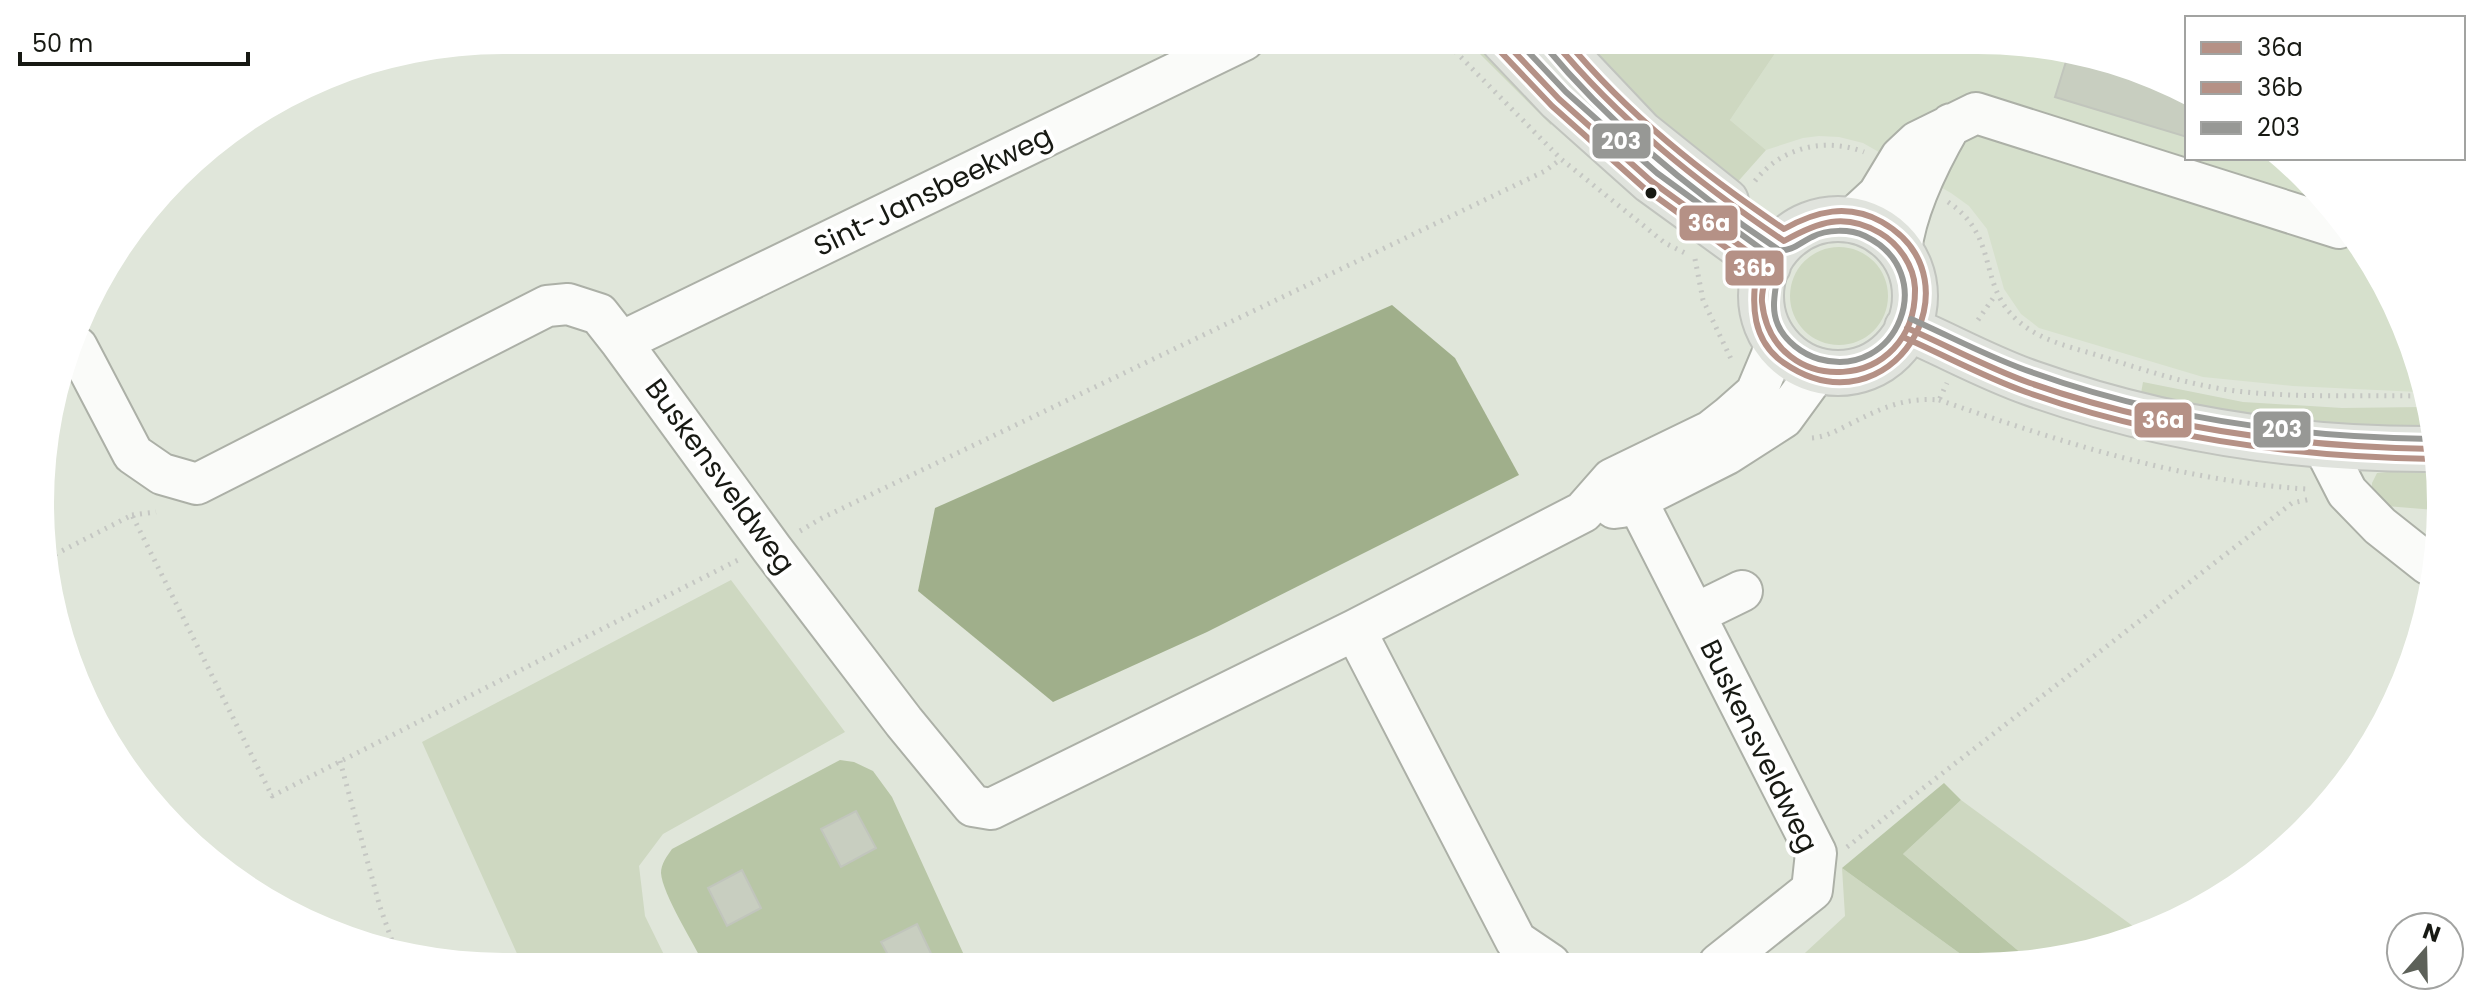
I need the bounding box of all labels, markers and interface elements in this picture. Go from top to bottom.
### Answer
scale bar [20,16,248,66]
legend [2185,16,2465,160]
text: 50 m [32,27,93,60]
text: 36a [2257,31,2303,64]
text: 36b [2257,71,2303,104]
text: 203 [2257,111,2300,144]
street label: Sint-Jansbeekweg [807,116,1059,266]
line badge: 203 [1591,122,1652,160]
text: 203 [1601,126,1641,157]
unlabelled marker [1643,185,1659,201]
line badge: 36a [1678,204,1739,242]
text: 36a [1688,208,1730,239]
line badge: 36b [1724,249,1785,287]
text: 36b [1733,253,1775,284]
street label: Buskensveldweg [636,371,804,581]
line badge: 36a [2133,401,2193,439]
text: 36a [2142,405,2184,436]
line badge: 203 [2252,410,2312,449]
text: 203 [2262,414,2302,445]
street label: Buskensveldweg [1691,633,1827,859]
north arrow [2385,911,2465,991]
text: N [2419,915,2445,950]

